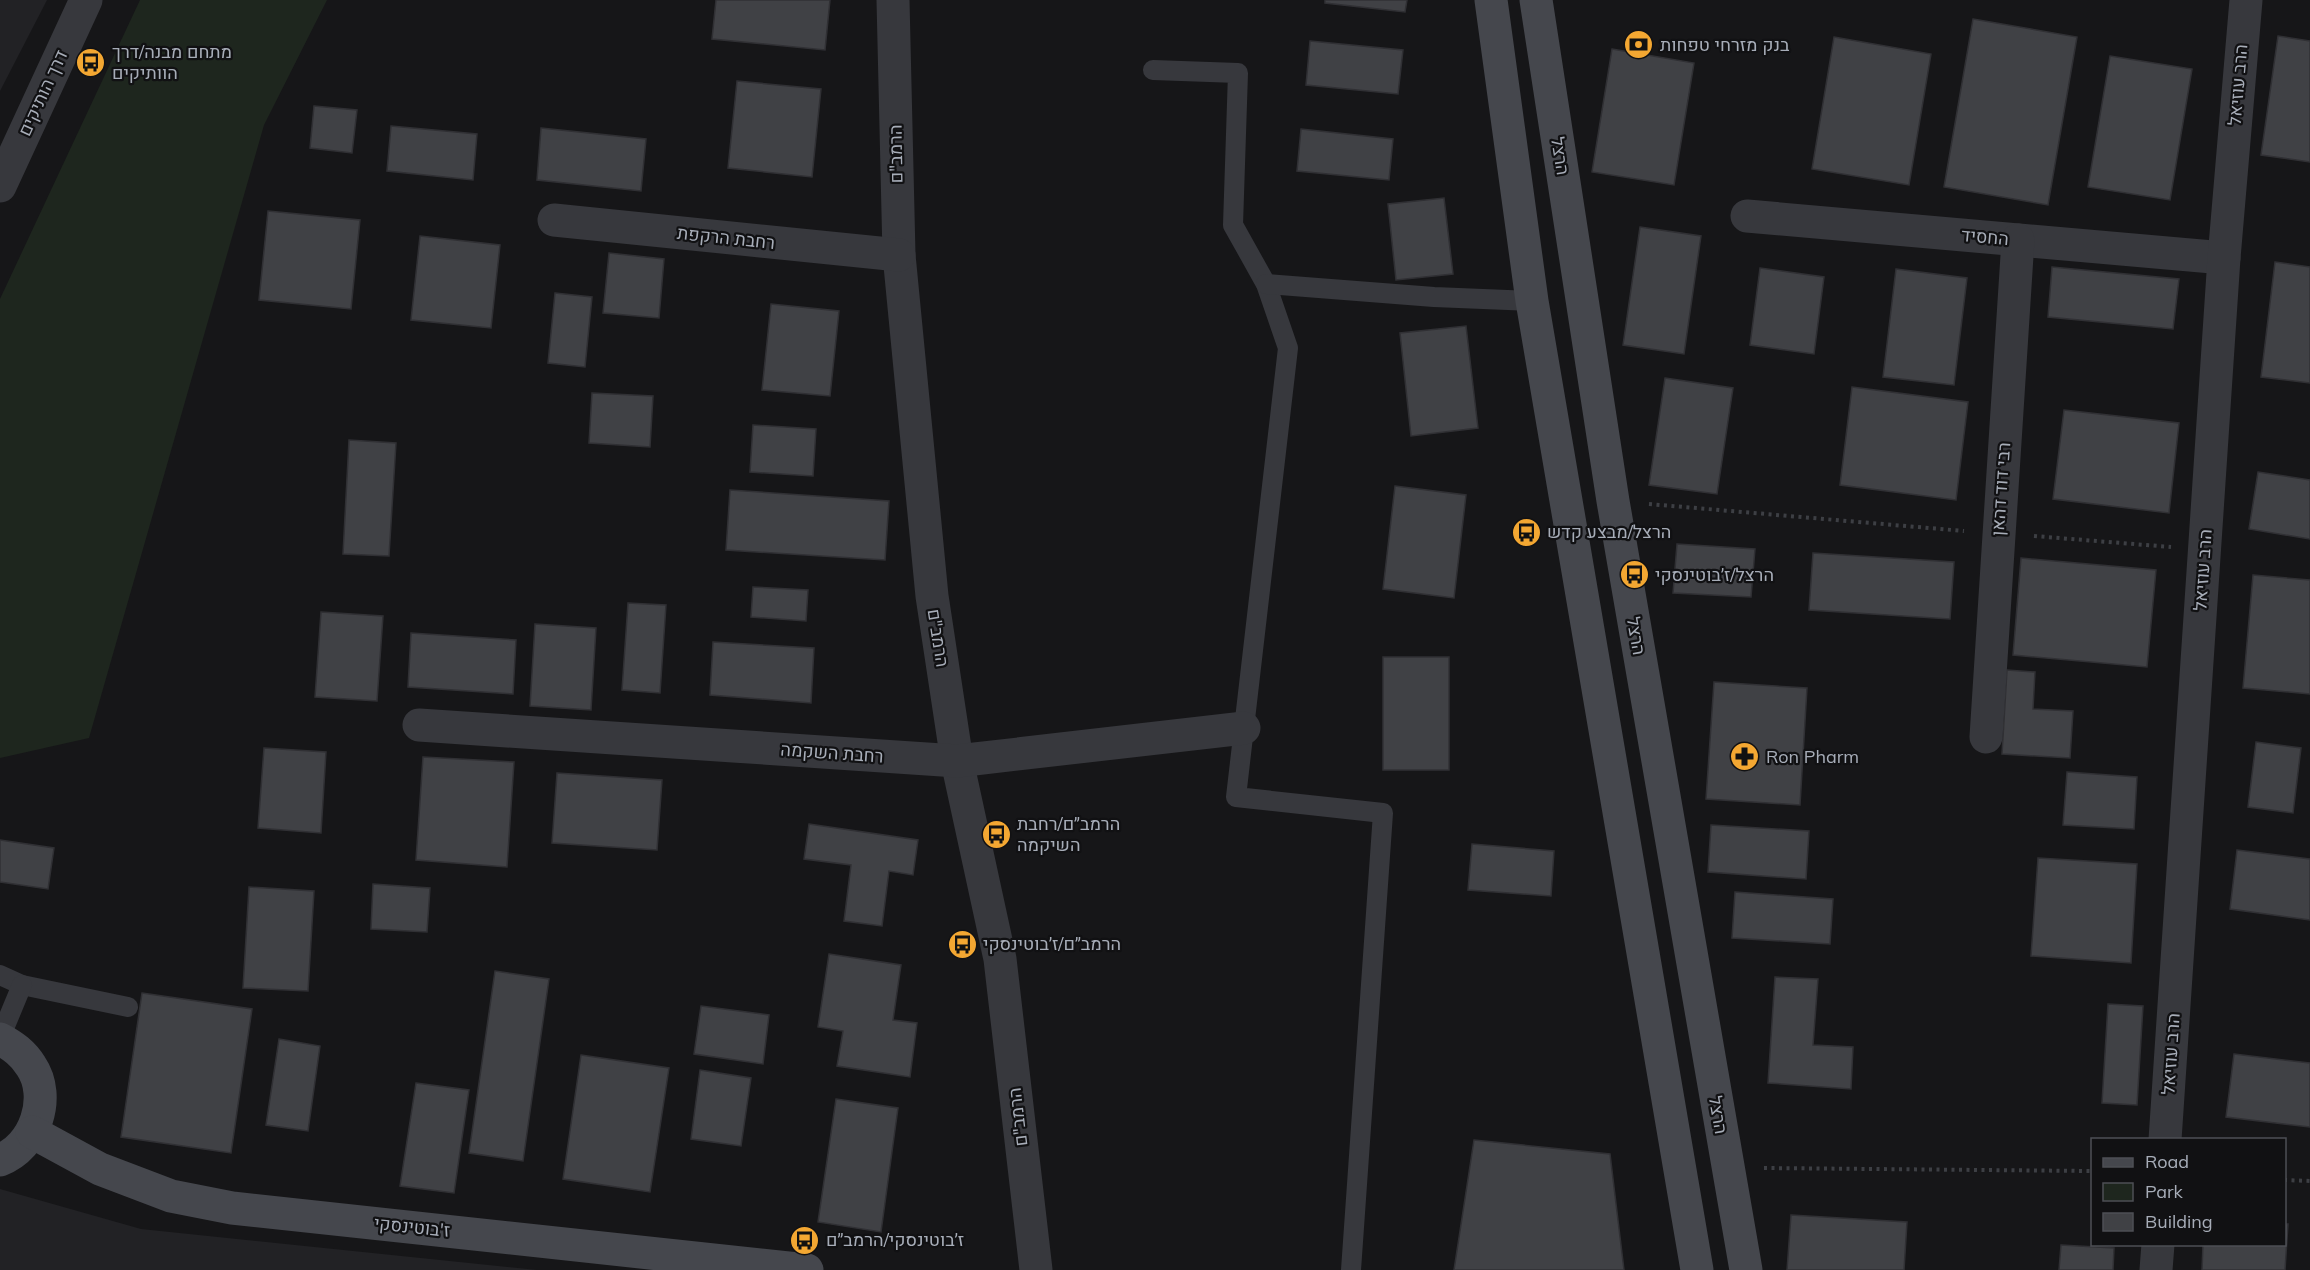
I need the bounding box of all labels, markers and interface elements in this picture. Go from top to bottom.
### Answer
bank icon: בנק מזרחי טפחות [1623,29,1655,61]
place label: בנק מזרחי טפחות [1660,33,1790,56]
place label: מתחם מבנה/דרך הוותיקים [112,40,232,84]
street label: הרב עוזיאל [2222,43,2253,127]
street label: דרך הותיקים [13,46,73,140]
bus stop icon: מתחם מבנה/דרך הוותיקים [75,46,107,78]
street label: הרמב"ם [883,124,908,184]
street label: הרצל [1546,135,1575,177]
street label: רחבת הרקפת [676,221,776,254]
street label: החסיד [1960,223,2010,250]
street label: רבי דוד דהאן [1986,441,2015,537]
bus stop icon: הרצל/מבצע קדש [1510,516,1542,548]
place label: הרצל/מבצע קדש [1547,520,1671,543]
street label: הרב עוזיאל [2188,528,2217,612]
bus stop icon: הרצל/ז׳בוטינסקי [1618,559,1650,591]
place label: הרצל/ז׳בוטינסקי [1655,563,1774,586]
street label: הרמב"ם [923,607,954,669]
street label: הרצל [1622,615,1651,657]
street label: רחבת השקמה [780,737,884,768]
pharmacy icon: Ron Pharm [1729,741,1761,773]
place label: Ron Pharm [1766,745,1859,768]
place label: הרמב״ם/רחבת השיקמה [1017,812,1120,856]
bus stop icon: הרמב״ם/רחבת השיקמה [980,818,1012,850]
bus stop icon: הרמב״ם/ז׳בוטינסקי [946,928,978,960]
place label: הרמב״ם/ז׳בוטינסקי [983,932,1121,955]
street label: הרב עוזיאל [2156,1012,2185,1096]
street label: הרמב"ם [1003,1086,1033,1148]
street label: הרצל [1704,1094,1733,1136]
legend [2091,1138,2286,1246]
text: Road [2145,1150,2189,1173]
text: Park [2145,1180,2184,1203]
text: Building [2145,1210,2213,1233]
street label: ז'בוטינסקי [373,1211,451,1242]
bus stop icon: ז׳בוטינסקי/הרמב״ם [789,1224,821,1256]
place label: ז׳בוטינסקי/הרמב״ם [826,1228,964,1251]

